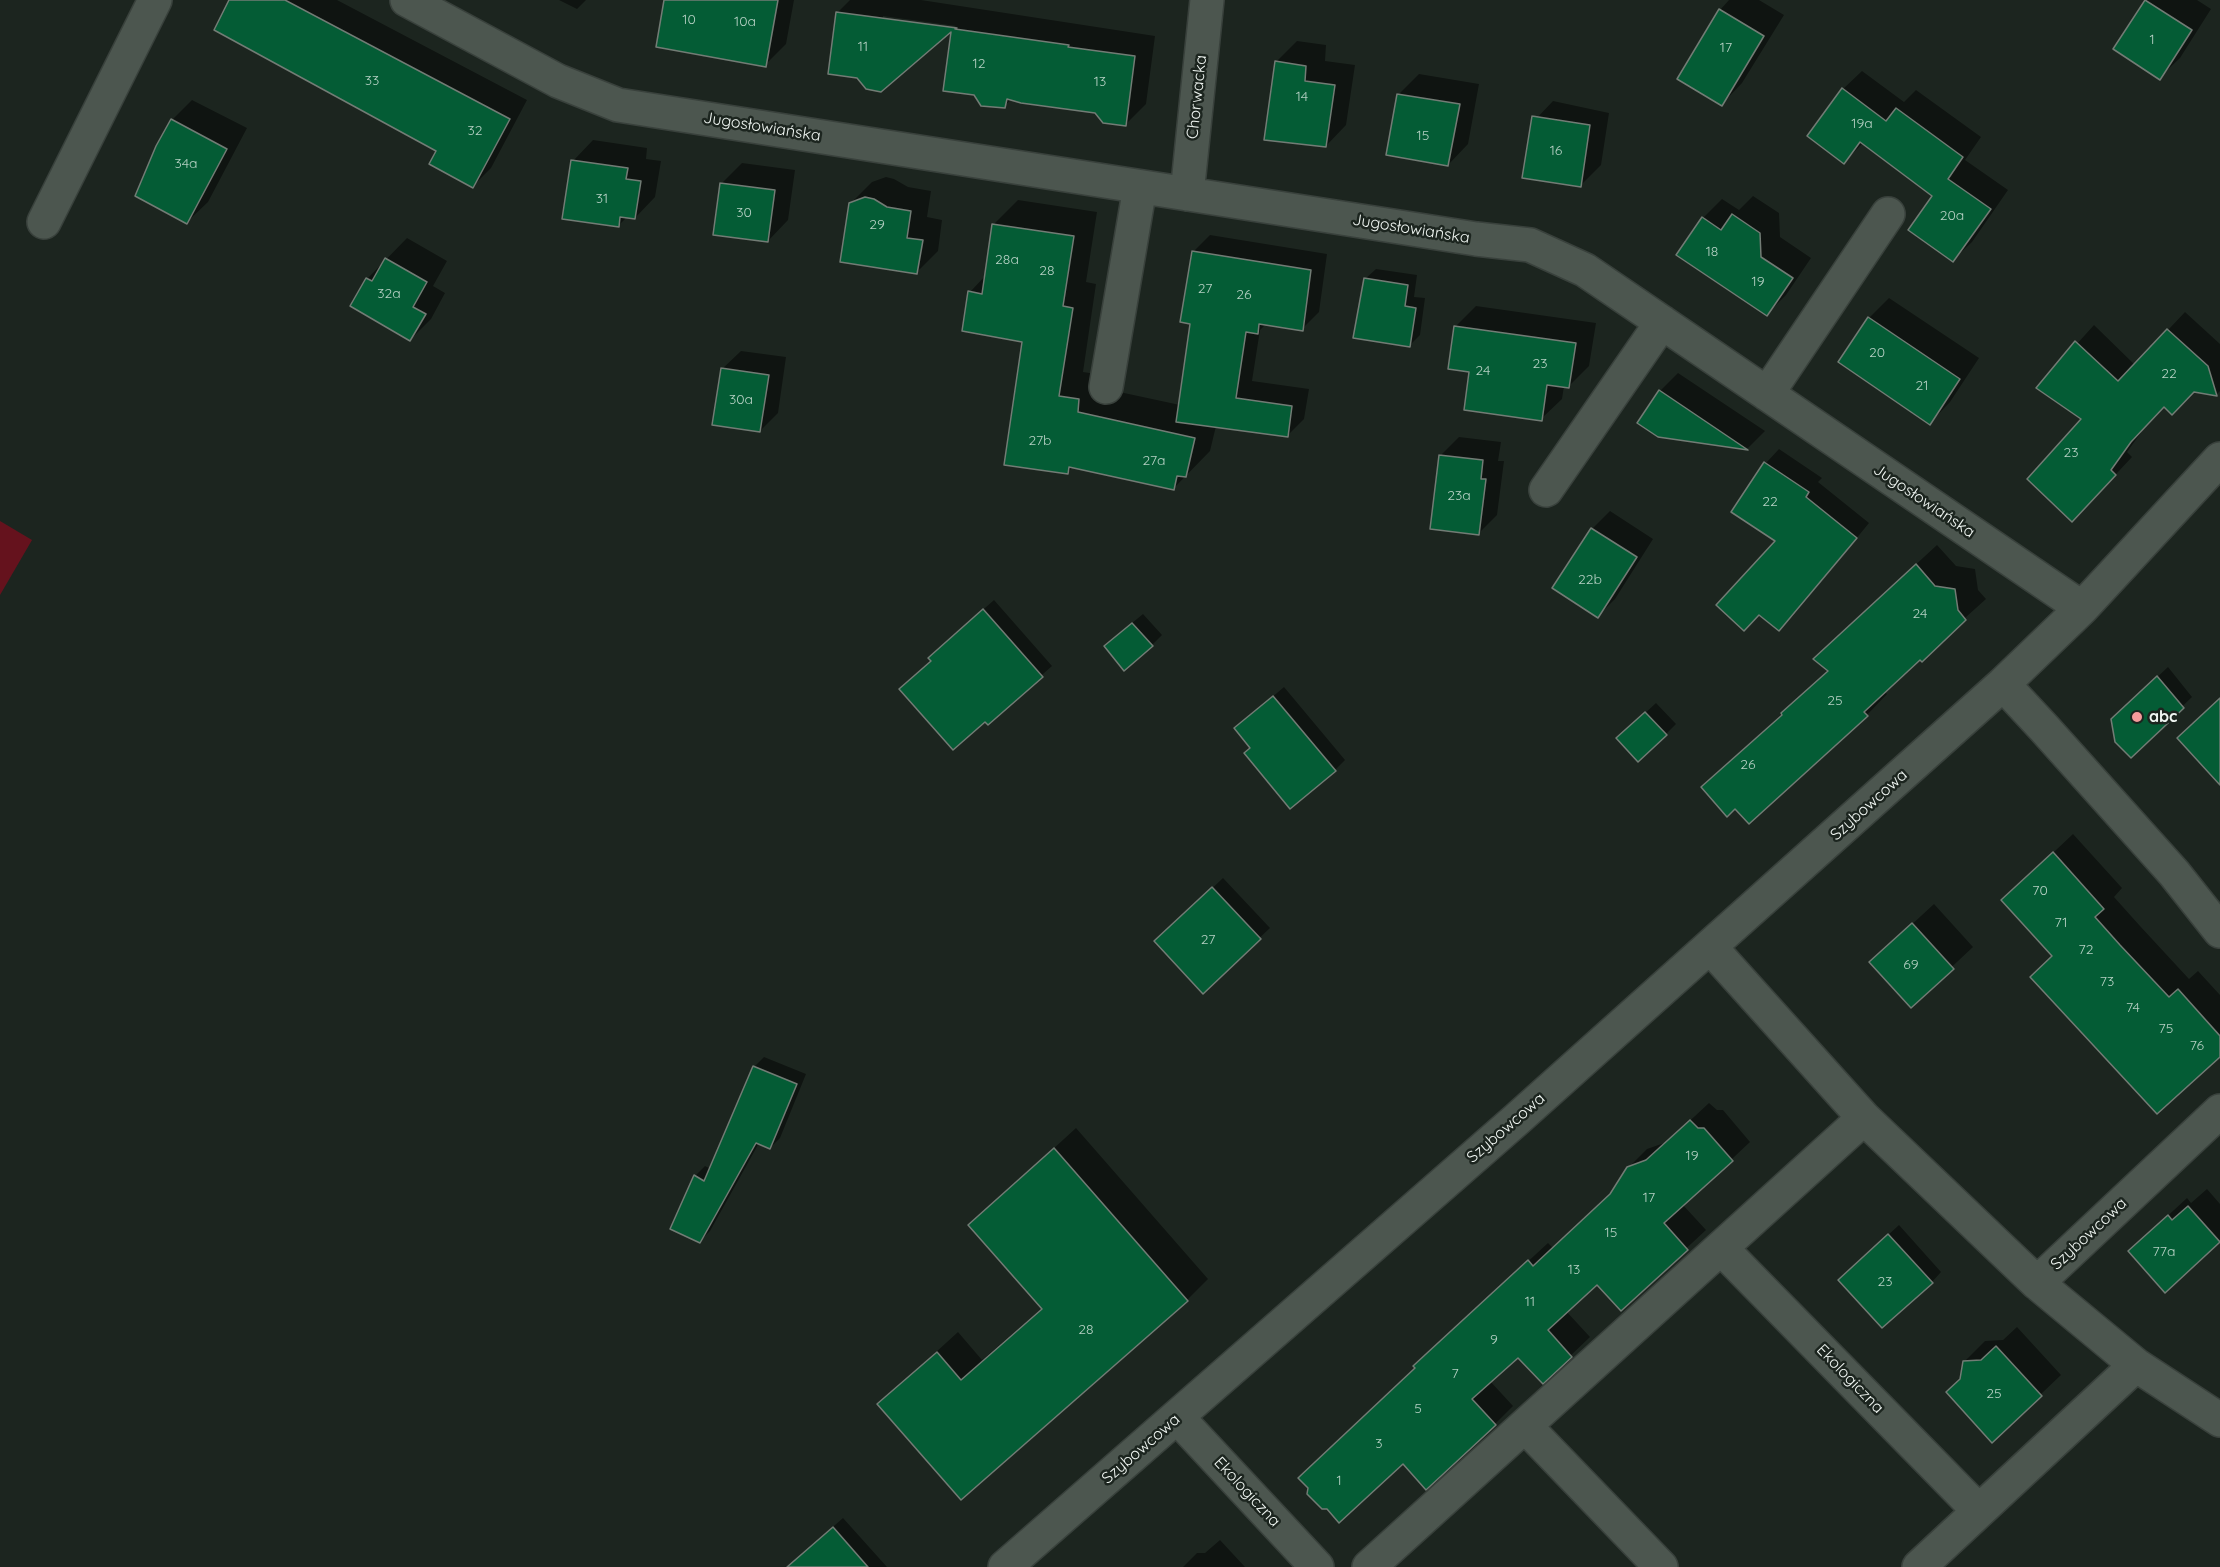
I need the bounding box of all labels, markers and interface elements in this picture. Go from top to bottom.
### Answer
house number: 10 [682,12,696,28]
house number: 10a [734,14,756,30]
house number: 1 [2149,32,2155,48]
house number: 11 [858,39,868,55]
house number: 17 [1720,40,1732,56]
street label: Chorwacka [1183,54,1211,140]
house number: 12 [973,56,985,72]
house number: 33 [365,73,379,89]
house number: 13 [1094,74,1106,90]
house number: 14 [1296,89,1308,105]
street label: Jugosłowiańska [702,108,822,146]
house number: 19a [1851,116,1873,132]
house number: 32 [467,123,483,139]
house number: 15 [1417,128,1429,144]
house number: 16 [1550,143,1562,159]
house number: 34a [174,156,198,172]
house number: 31 [596,191,608,207]
house number: 30 [736,205,752,221]
house number: 20a [1940,208,1964,224]
street label: Jugosłowiańska [1351,210,1471,248]
house number: 29 [869,217,885,233]
house number: 18 [1706,244,1718,260]
house number: 28a [995,252,1019,268]
house number: 28 [1039,263,1055,279]
house number: 19 [1752,274,1764,290]
house number: 27 [1198,281,1212,297]
house number: 32a [377,286,401,302]
house number: 26 [1236,287,1252,303]
house number: 20 [1869,345,1885,361]
house number: 23 [1532,356,1548,372]
house number: 24 [1476,363,1490,379]
house number: 22 [2161,366,2177,382]
house number: 21 [1916,378,1928,394]
house number: 30a [729,392,753,408]
house number: 27b [1028,433,1052,449]
house number: 23 [2063,445,2079,461]
house number: 27a [1142,453,1166,469]
street label: Jugosłowiańska [1870,460,1978,542]
house number: 23a [1447,488,1471,504]
house number: 22 [1762,494,1778,510]
house number: 22b [1578,572,1602,588]
house number: 24 [1913,606,1927,622]
house number: 25 [1827,693,1843,709]
place label: abc [2149,707,2177,727]
marker: abc [2130,710,2144,724]
house number: 26 [1740,757,1756,773]
street label: Szybowcowa [1827,765,1911,845]
house number: 70 [2032,883,2048,899]
house number: 71 [2054,915,2068,931]
house number: 27 [1201,932,1215,948]
house number: 72 [2079,942,2093,958]
house number: 69 [1903,957,1919,973]
house number: 73 [2100,974,2114,990]
house number: 74 [2126,1000,2140,1016]
house number: 75 [2159,1021,2173,1037]
house number: 76 [2190,1038,2204,1054]
street label: Szybowcowa [1463,1089,1549,1167]
house number: 19 [1686,1148,1698,1164]
house number: 17 [1643,1190,1655,1206]
street label: Szybowcowa [2047,1194,2131,1274]
house number: 15 [1605,1225,1617,1241]
house number: 77a [2153,1244,2175,1260]
house number: 13 [1568,1262,1580,1278]
house number: 23 [1877,1274,1893,1290]
house number: 11 [1525,1294,1535,1310]
house number: 28 [1078,1322,1094,1338]
house number: 9 [1490,1332,1498,1348]
street label: Ekologiczna [1812,1341,1888,1417]
house number: 7 [1451,1366,1459,1382]
house number: 25 [1986,1386,2002,1402]
house number: 5 [1414,1401,1422,1417]
street label: Szybowcowa [1098,1410,1184,1488]
house number: 3 [1375,1436,1383,1452]
street label: Ekologiczna [1210,1453,1284,1531]
house number: 1 [1336,1473,1342,1489]

